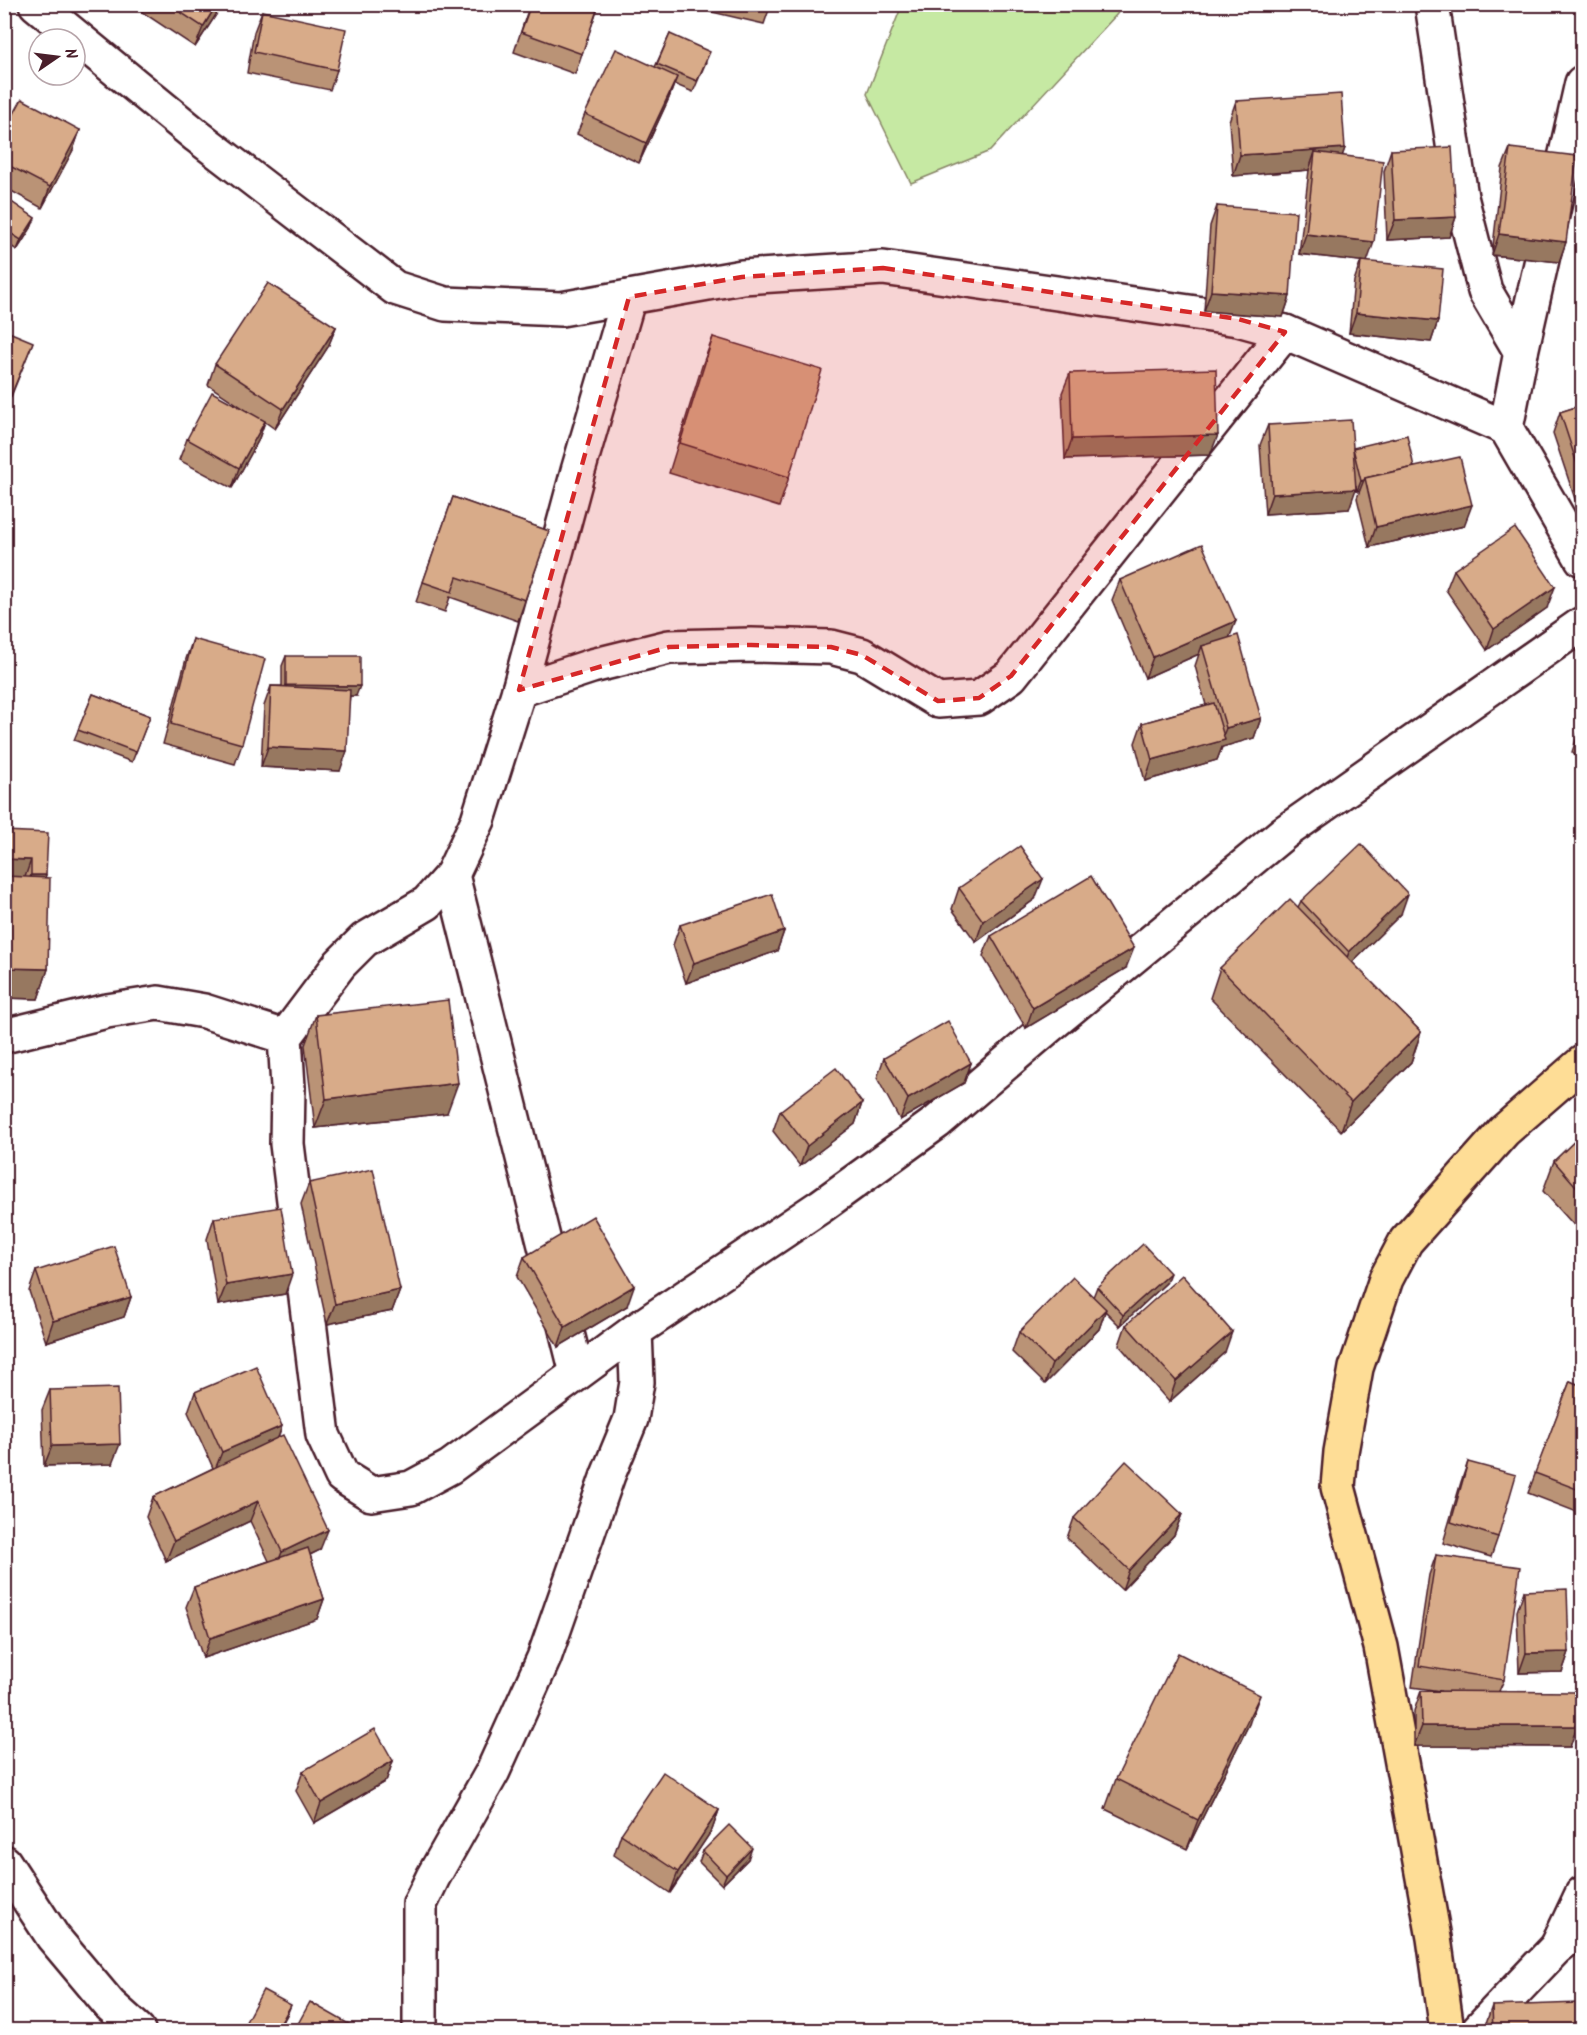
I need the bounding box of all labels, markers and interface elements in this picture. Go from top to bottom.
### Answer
north arrow [27,27,87,87]
text: N [57,46,83,62]

